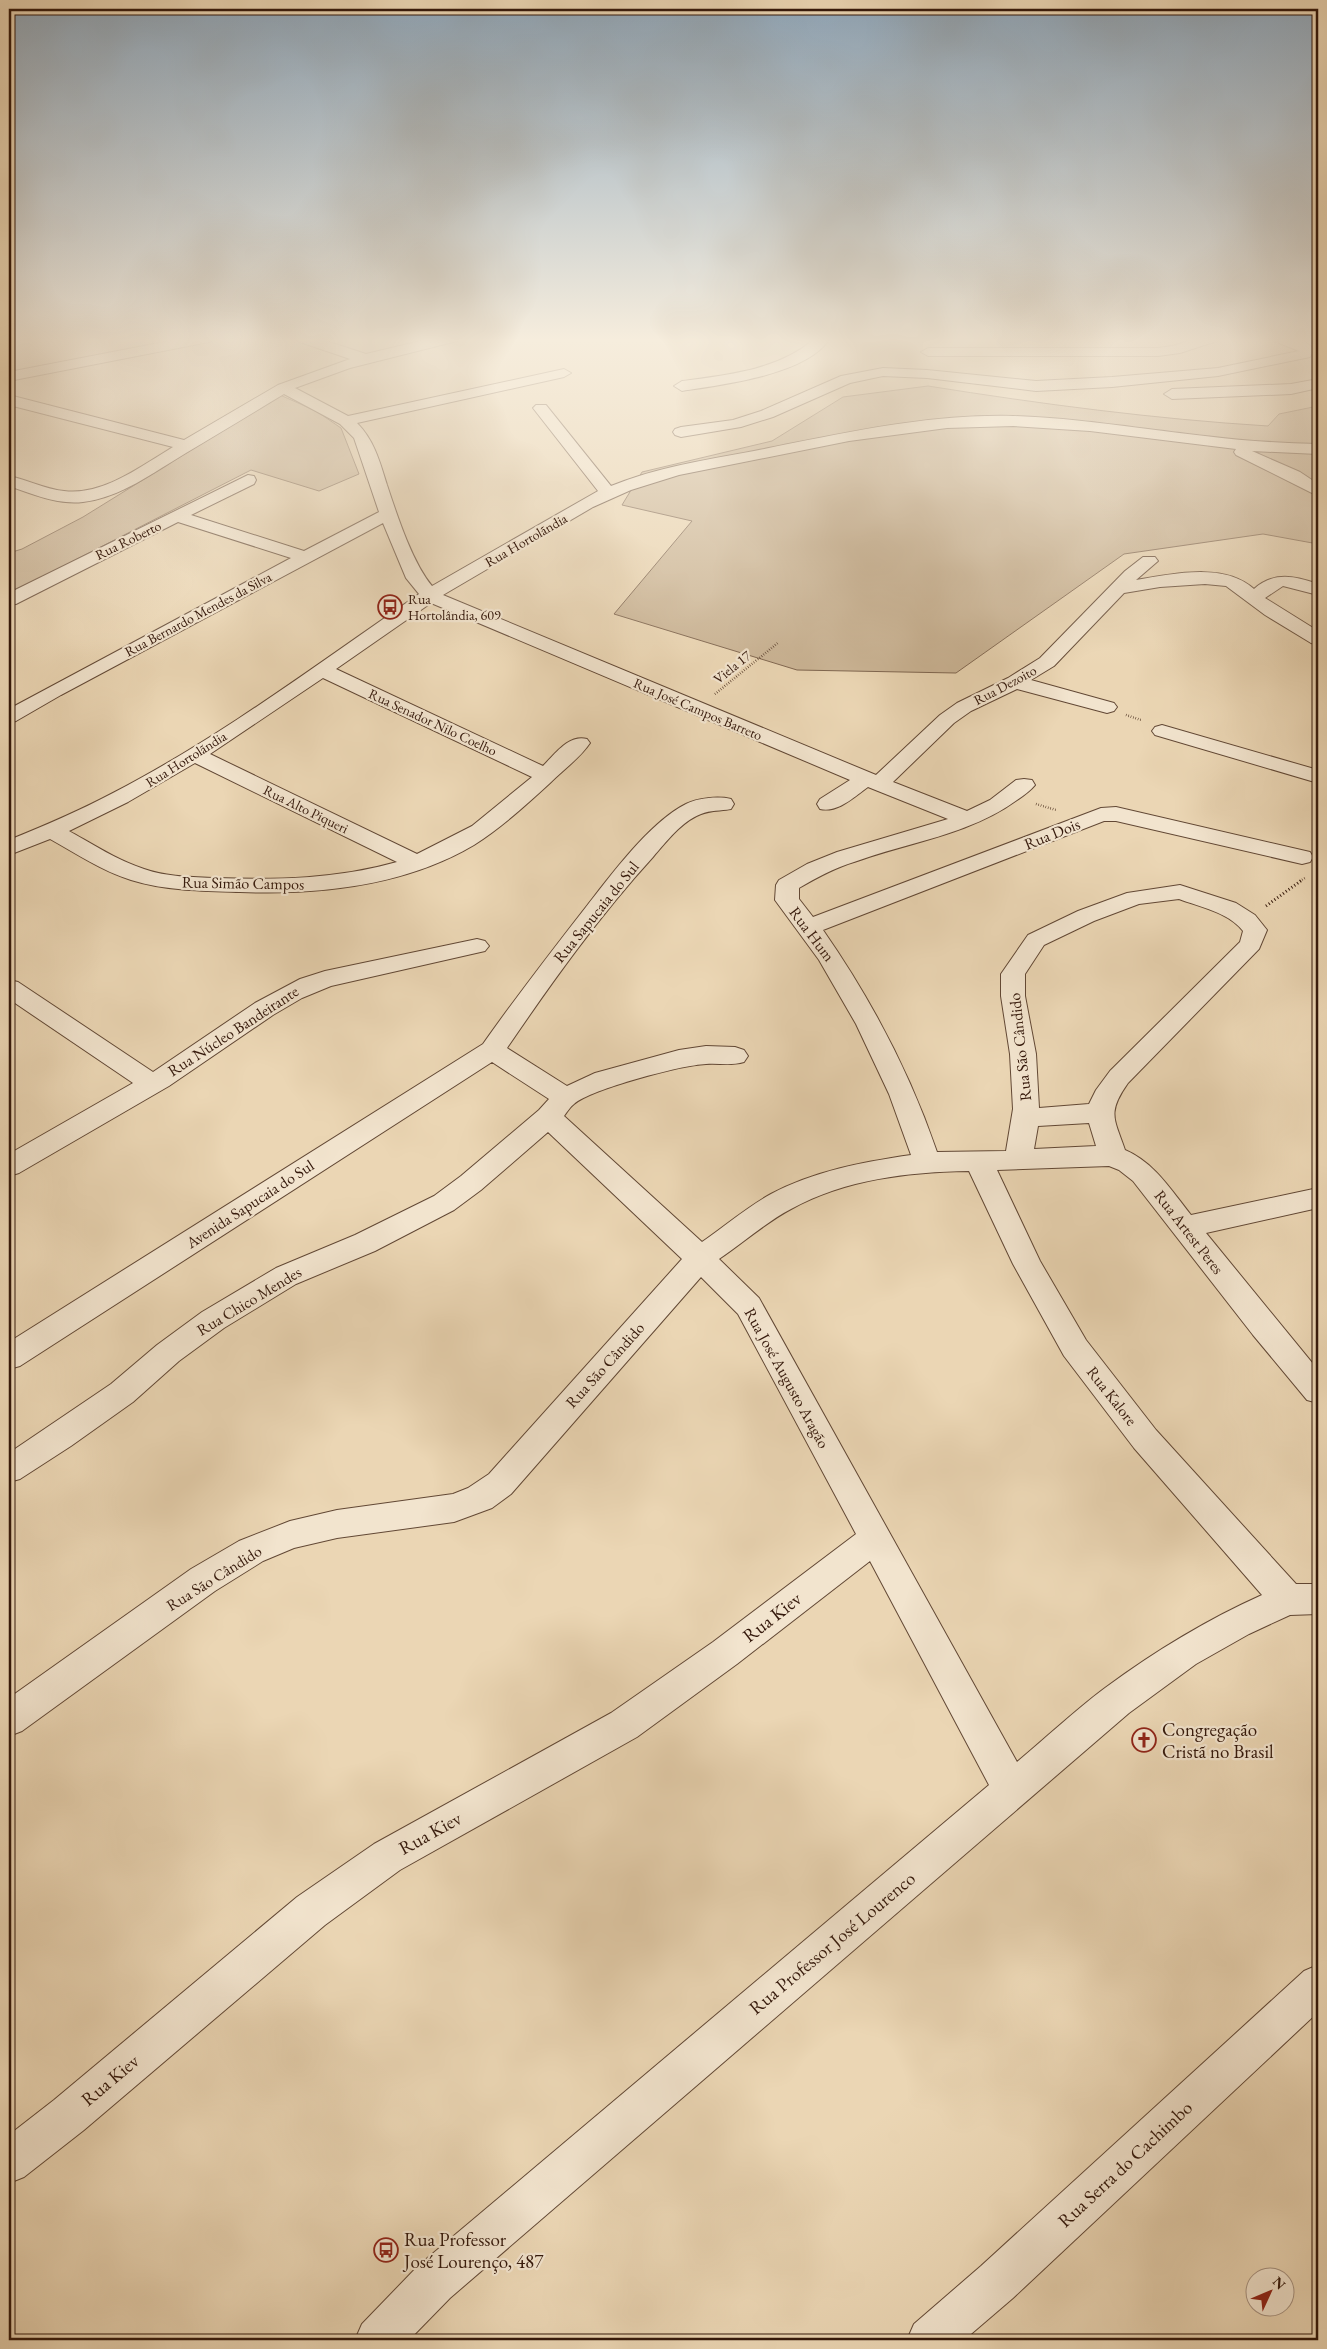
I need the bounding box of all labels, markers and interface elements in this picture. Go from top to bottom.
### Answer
street label: Rua Hortolãndia [482,509,571,571]
street label: Rua Roberto [92,516,164,564]
street label: Rua Bernardo Mendes da Silva [121,567,275,660]
place label: Rua Hortolândia, 609 [408,590,501,624]
bus stop icon: Rua Hortolândia, 609 [377,594,403,620]
street label: Viela 17 [710,646,755,688]
street label: Rua Dezoito [970,661,1040,709]
street label: Rua José Campos Barreto [631,674,765,744]
street label: Rua Senador Nilo Coelho [366,684,500,760]
street label: Rua Hortolãndia [142,727,230,791]
street label: Rua Alto Piqueri [261,781,352,838]
street label: Rua Dois [1021,813,1083,855]
street label: Rua Sapucaia do Sul [548,857,644,967]
street label: Rua Simão Campos [182,871,304,895]
street label: Rua Hum [785,902,840,966]
street label: Rua Núcleo Bandeirante [164,981,302,1081]
street label: Rua São Cândido [1004,992,1036,1102]
street label: Avenida Sapucaia do Sul [181,1155,318,1254]
street label: Rua Artest Peres [1149,1186,1229,1278]
street label: Rua Chico Mendes [193,1261,305,1341]
street label: Rua José Augusto Aragão [740,1304,834,1452]
street label: Rua São Cândido [561,1318,649,1412]
street label: Rua Kalore [1082,1362,1142,1430]
street label: Rua São Cândido [162,1540,266,1616]
street label: Rua Kiev [737,1586,807,1648]
place label: Congregação Cristã no Brasil [1162,1717,1274,1764]
church icon: Congregação Cristã no Brasil [1131,1727,1157,1753]
street label: Rua Kiev [394,1805,467,1860]
street label: Rua Professor José Lourenco [743,1866,921,2020]
street label: Rua Kiev [76,2048,145,2112]
street label: Rua Serra do Cachimbo [1052,2095,1198,2233]
place label: Rua Professor José Lourenço, 487 [402,2227,544,2274]
bus stop icon: Rua Professor José Lourenço, 487 [373,2237,399,2263]
north arrow [1244,2266,1294,2316]
text: N [1269,2273,1290,2294]

